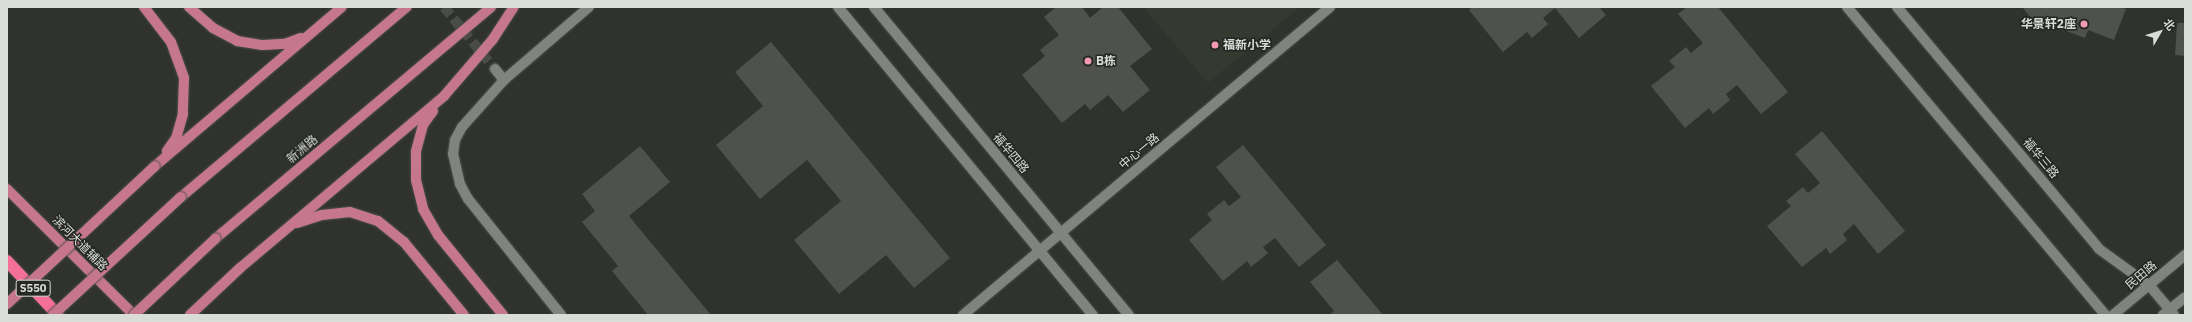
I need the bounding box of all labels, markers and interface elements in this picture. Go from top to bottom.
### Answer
north arrow [2140,12,2180,52]
text: 北 [2160,16,2178,33]
place label: 华景轩2座 [2021,17,2076,31]
marker: 华景轩2座 [2079,19,2089,29]
place label: 福新小学 [1223,38,1271,52]
marker: 福新小学 [1210,40,1220,50]
place label: B栋 [1096,54,1116,68]
marker: B栋 [1083,56,1093,66]
street label: 福华四路 [990,130,1032,176]
street label: 中心一路 [1116,130,1162,172]
street label: 新洲路 [284,132,320,166]
street label: 福华三路 [2020,135,2062,181]
street label: 滨河大道辅路 [49,212,111,274]
street label: 民田路 [2123,258,2159,292]
road number: S550 [15,279,51,297]

